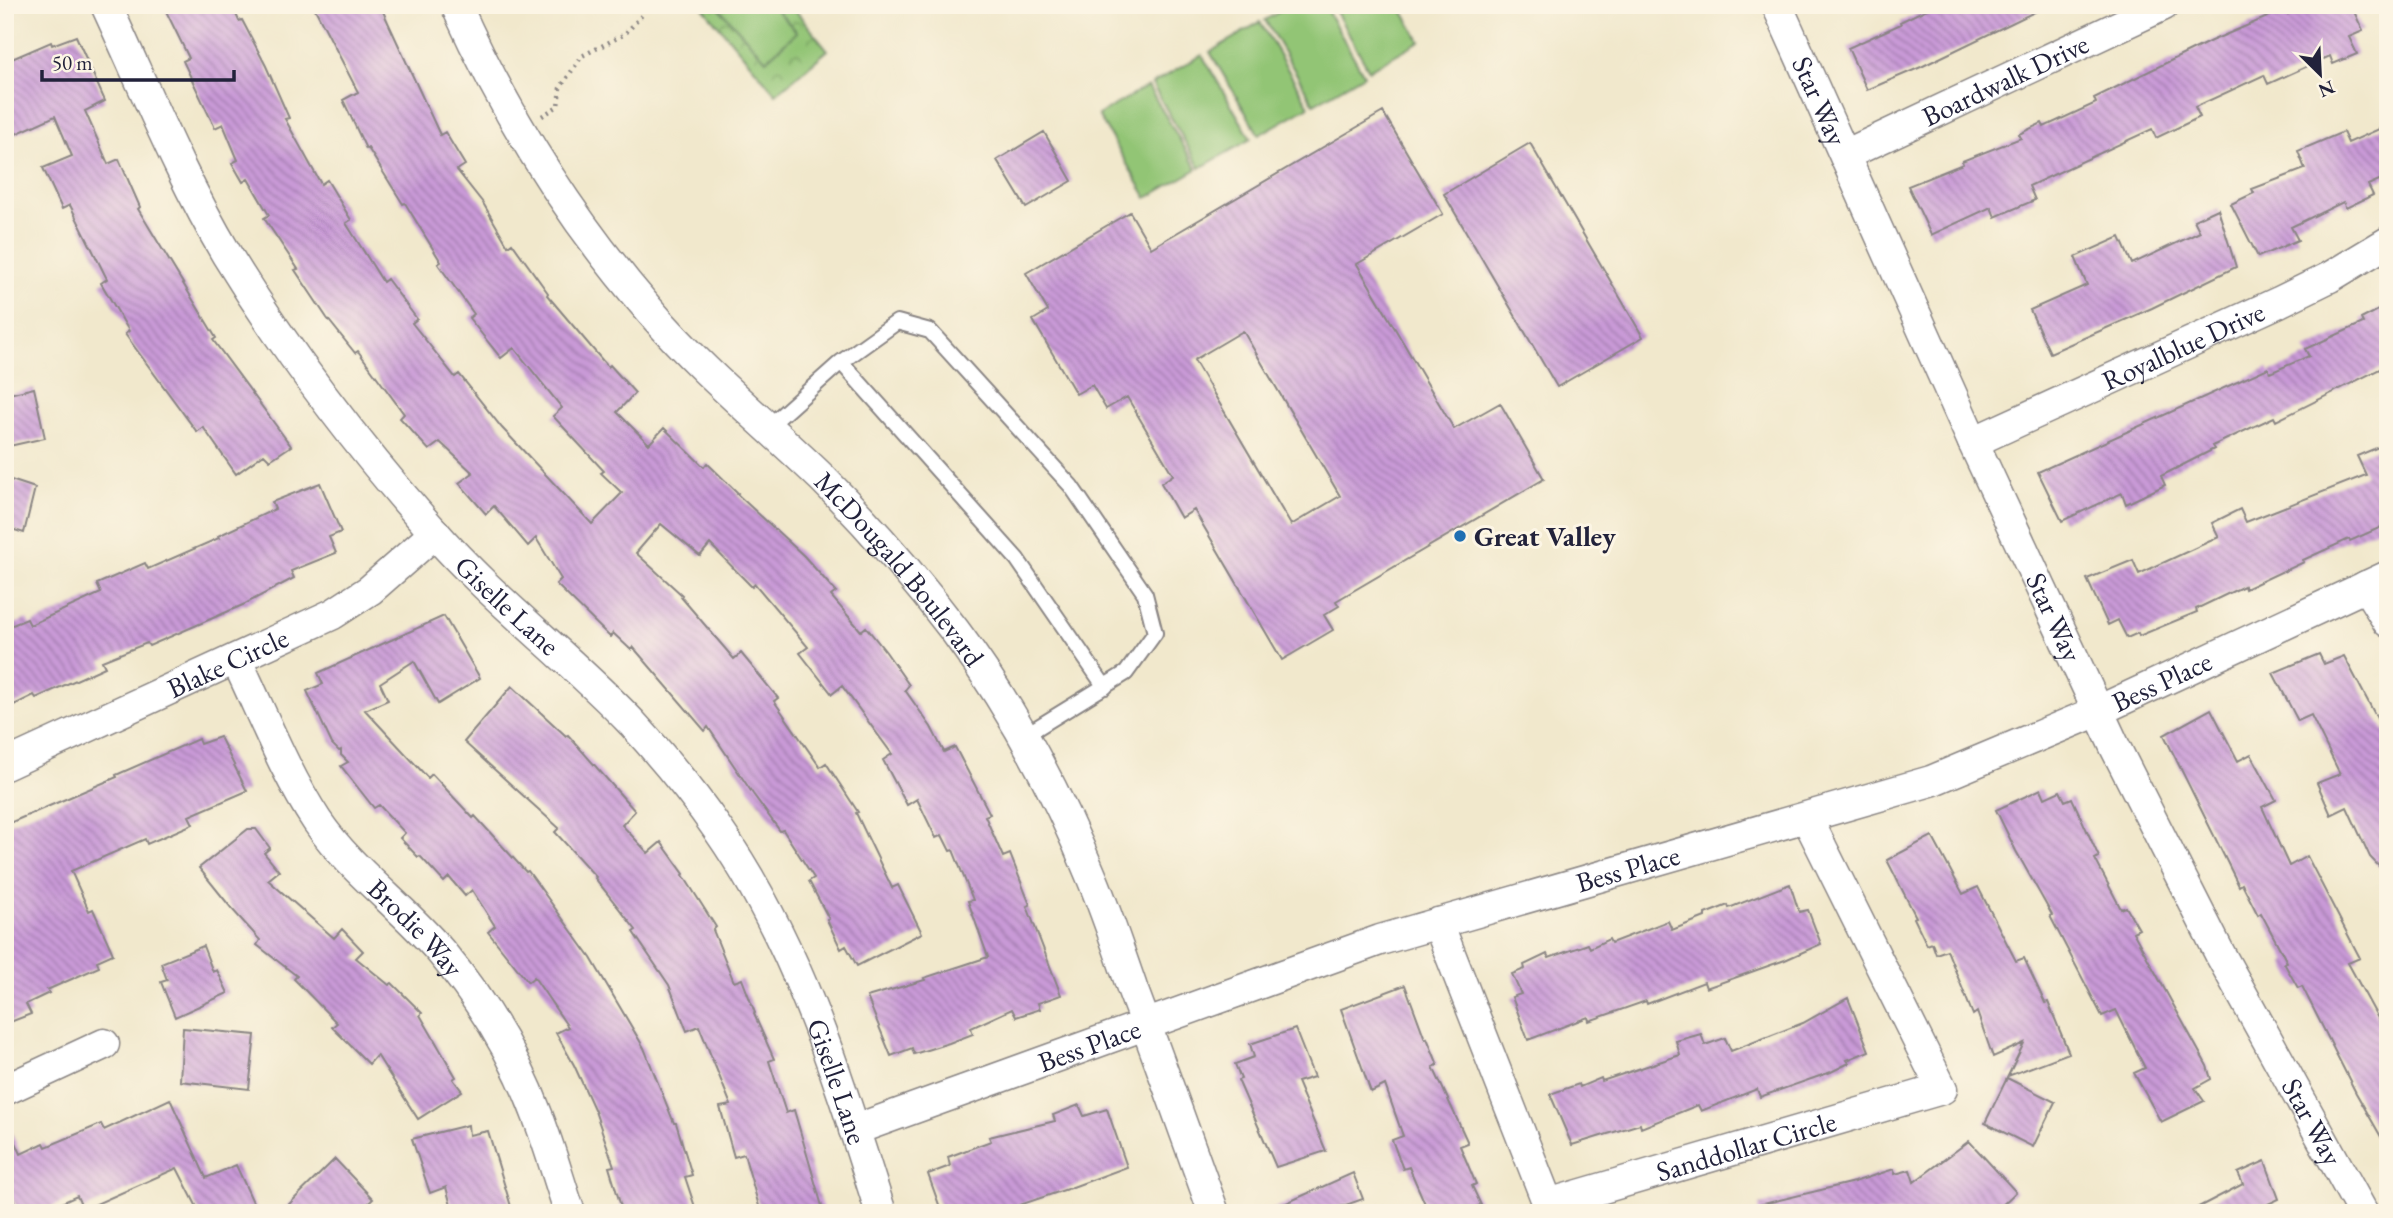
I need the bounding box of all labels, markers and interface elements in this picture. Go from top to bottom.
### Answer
street label: Boardwalk Drive [1916,25,2094,134]
scale bar [42,38,234,82]
north arrow [2284,38,2354,108]
text: 50 m [52,49,93,76]
street label: Star Way [1784,51,1856,152]
text: N [2314,75,2339,104]
street label: Royalblue Drive [2096,293,2270,399]
street label: McDougald Boulevard [807,463,993,674]
place label: Great Valley [1474,518,1616,554]
marker: Great Valley [1452,528,1468,544]
street label: Giselle Lane [447,548,567,663]
street label: Star Way [2018,567,2091,668]
street label: Blake Circle [161,619,294,706]
street label: Bess Place [2106,643,2217,720]
street label: Bess Place [1572,837,1684,901]
street label: Brodie Way [360,871,472,984]
street label: Bess Place [1033,1010,1145,1080]
street label: Giselle Lane [799,1013,876,1149]
street label: Star Way [2274,1072,2351,1172]
street label: Sanddollar Circle [1652,1103,1840,1189]

